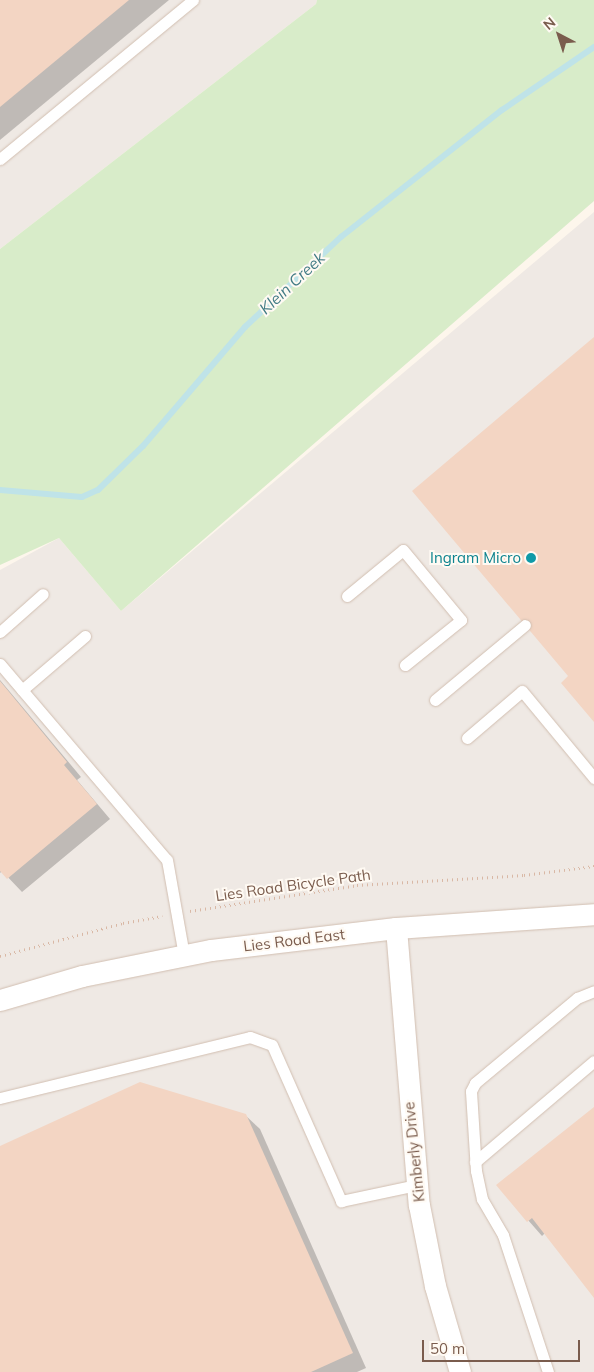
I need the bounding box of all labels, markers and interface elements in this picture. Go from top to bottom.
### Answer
north arrow [534,10,584,60]
text: N [540,13,559,34]
water label: Klein Creek [255,248,329,318]
place label: Ingram Micro [430,549,521,567]
marker: Ingram Micro [525,552,537,564]
street label: Lies Road Bicycle Path [214,865,372,905]
street label: Lies Road East [242,925,346,955]
street label: Kimberly Drive [400,1101,428,1203]
scale bar [424,1330,582,1362]
text: 50 m [430,1339,465,1358]

